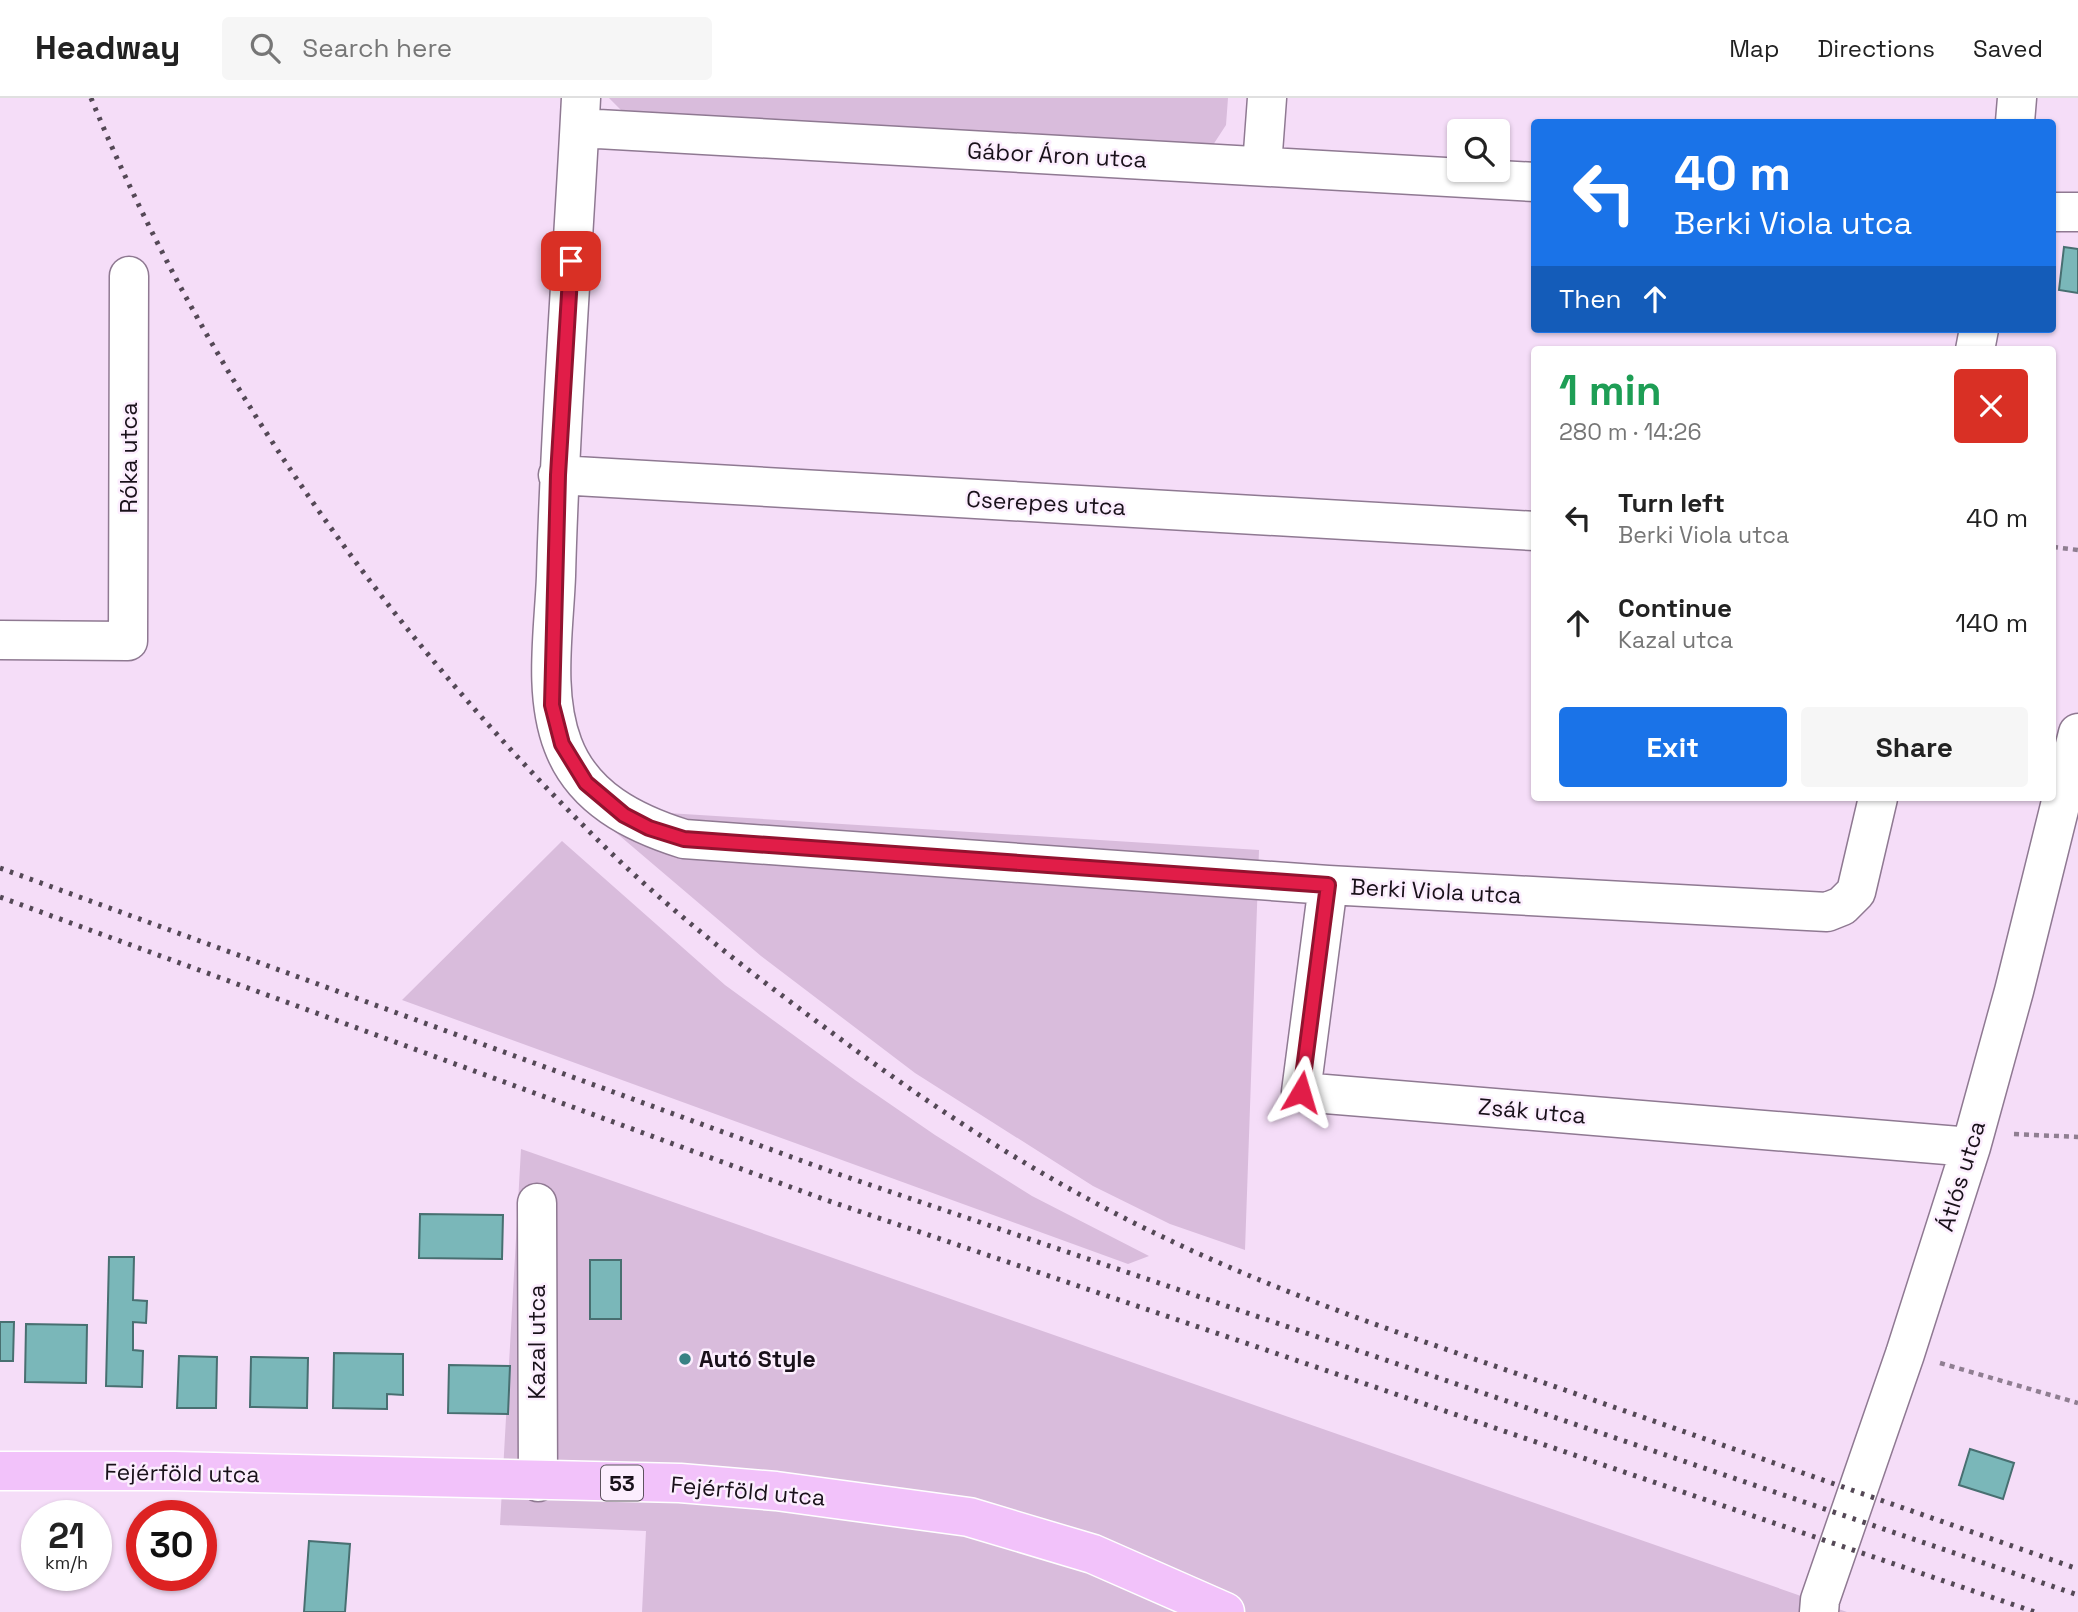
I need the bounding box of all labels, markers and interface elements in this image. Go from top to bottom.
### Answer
search box [222,17,712,80]
text: Headway [35,27,180,69]
icon: search [246,29,284,67]
text: Search here [302,31,452,65]
text: Map [1729,33,1779,64]
text: Directions [1817,33,1935,64]
text: Saved [1973,33,2043,64]
map controls [1447,119,1510,182]
button: search [1447,119,1510,182]
street label: Gábor Áron utca [966,135,1148,175]
text: 40 m [1674,142,1791,204]
icon: left [1559,147,1650,238]
text: Berki Viola utca [1674,203,1912,243]
pin [541,231,601,291]
icon: arrive [552,242,590,280]
icon: ahead [1636,280,1674,318]
text: Then [1559,282,1622,316]
text: 1 min [1559,364,1662,417]
button: close [1954,369,2028,443]
street label: Róka utca [114,402,144,514]
text: 280 m · 14:26 [1559,417,1702,447]
street label: Cserepes utca [965,484,1127,522]
text: Turn left [1618,486,1725,520]
icon: left [1559,499,1597,537]
text: 40 m [1966,501,2028,535]
text: Berki Viola utca [1618,520,1789,550]
text: Continue [1618,591,1732,625]
icon: ahead [1559,604,1597,642]
text: 140 m [1955,606,2028,640]
text: Kazal utca [1618,625,1733,655]
button: Exit [1559,707,1787,787]
button: Share [1801,707,2028,787]
street label: Berki Viola utca [1350,872,1522,910]
position arrow [1264,1055,1338,1129]
street label: Zsák utca [1477,1091,1587,1131]
street label: Átlós utca [1930,1117,1992,1235]
street label: Kazal utca [522,1284,552,1400]
place label: Autó Style [699,1344,816,1374]
marker: Autó Style [677,1351,693,1367]
street label: Fejérföld utca [104,1457,260,1489]
road number: 53 [601,1466,643,1500]
street label: Fejérföld utca [669,1469,827,1513]
speed limit sign: 30 [126,1500,217,1591]
text: 21 [48,1514,85,1558]
text: km/h [45,1551,88,1574]

